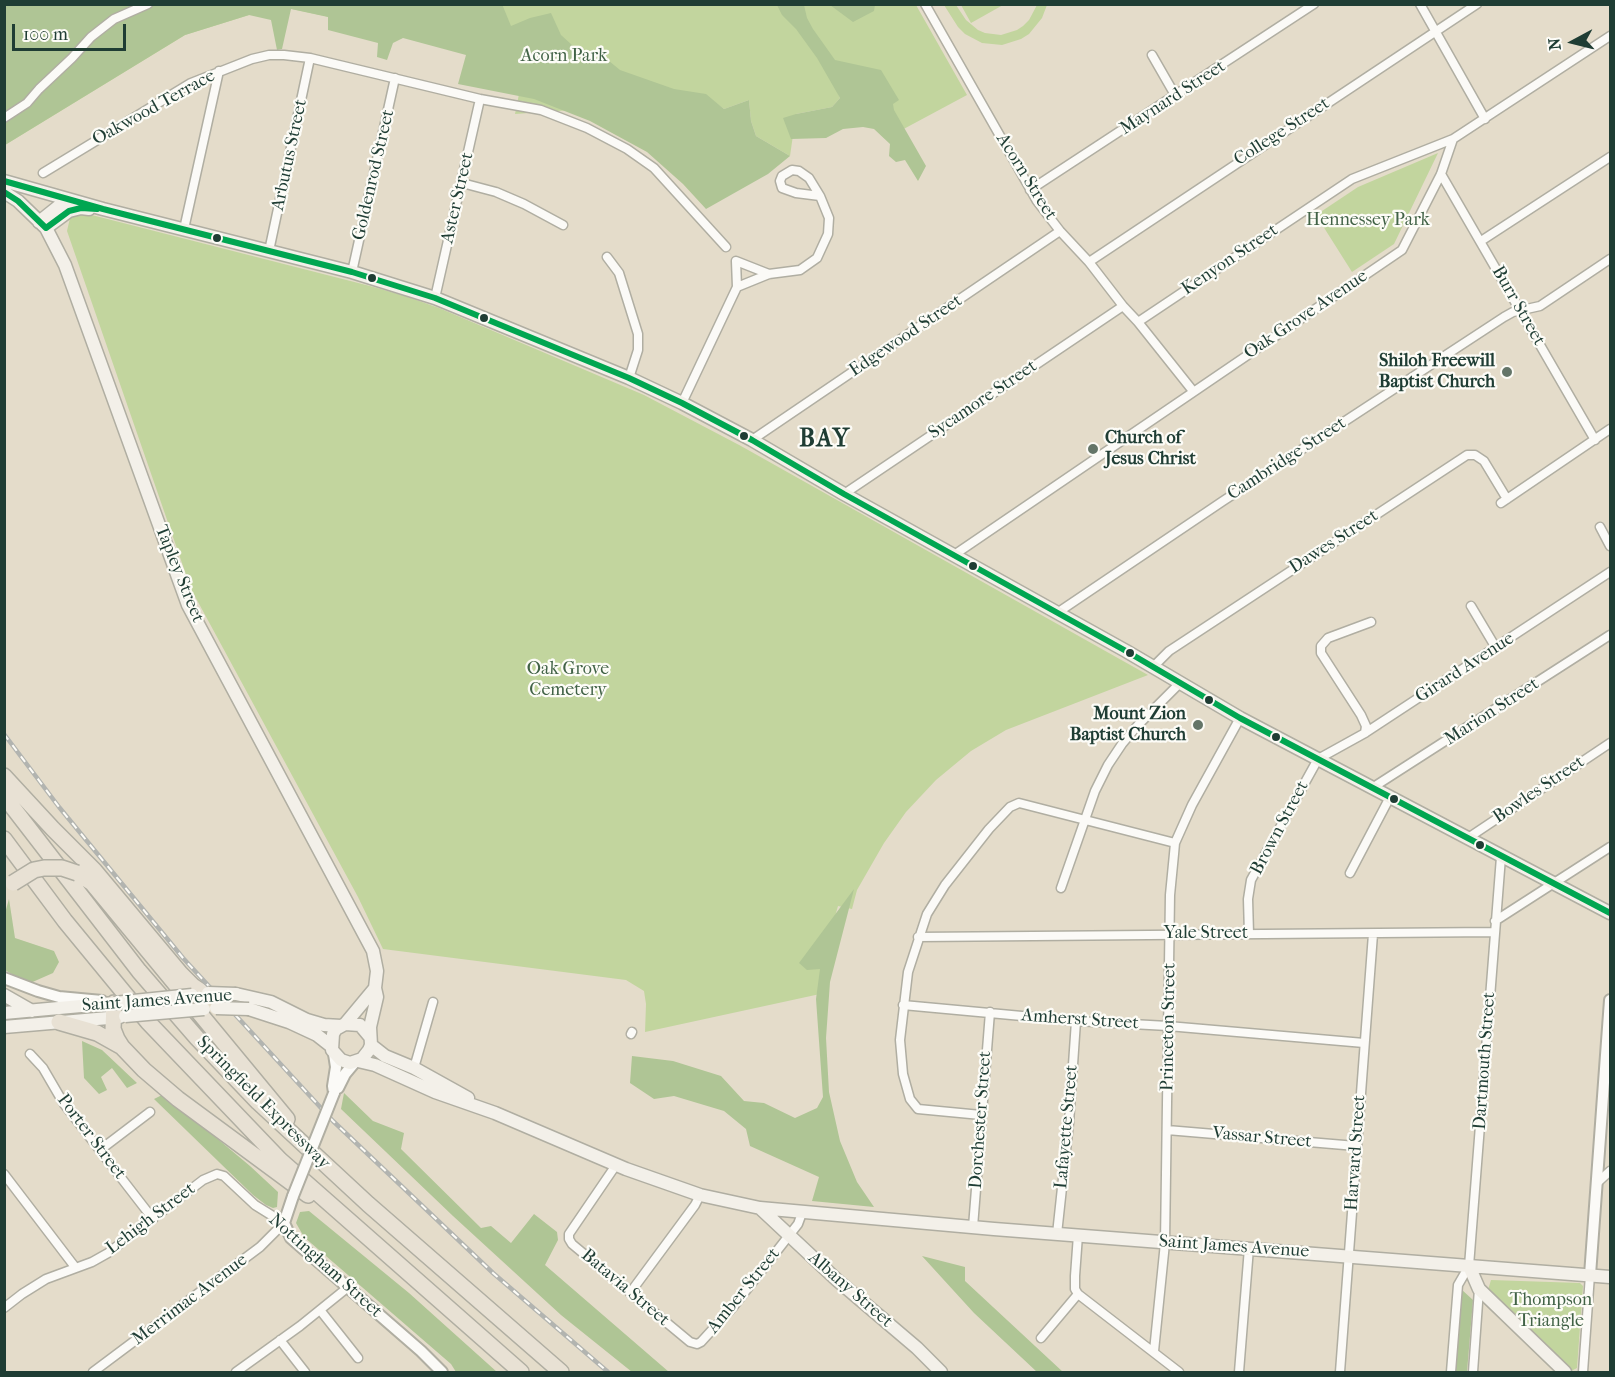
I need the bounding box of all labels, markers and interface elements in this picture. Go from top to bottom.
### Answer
scale bar [15,12,129,50]
north arrow [1543,12,1603,72]
text: 100 m [23,24,68,45]
text: N [1544,37,1565,51]
park label: Acorn Park [521,46,607,68]
street label: Maynard Street [1116,56,1230,140]
street label: Oakwood Terrace [89,65,219,151]
street label: College Street [1230,93,1334,171]
street label: Arbutus Street [268,97,312,213]
street label: Goldenrod Street [348,107,400,243]
street label: Acorn Street [991,130,1061,224]
street label: Aster Street [437,150,479,246]
park label: Hennessey Park [1306,210,1430,232]
street label: Kenyon Street [1178,220,1282,300]
unlabelled marker [211,232,223,244]
street label: Burr Street [1487,262,1549,350]
street label: Oak Grove Avenue [1240,266,1372,364]
unlabelled marker [366,272,378,284]
street label: Edgewood Street [845,290,967,382]
unlabelled marker [478,312,490,324]
place label: Shiloh Freewill Baptist Church [1379,351,1495,394]
street label: Sycamore Street [925,356,1041,444]
marker: Shiloh Freewill Baptist Church [1500,365,1514,379]
street label: Cambridge Street [1224,413,1350,505]
district label: BAY [799,426,851,454]
place label: Church of Jesus Christ [1105,428,1196,470]
unlabelled marker [738,430,750,442]
marker: Church of Jesus Christ [1086,442,1100,456]
street label: Dawes Street [1285,505,1383,579]
street label: Tapley Street [150,522,208,626]
unlabelled marker [967,560,979,572]
street label: Girard Avenue [1412,628,1518,708]
unlabelled marker [1124,647,1136,659]
park label: Oak Grove Cemetery [527,659,609,702]
street label: Marion Street [1441,673,1543,751]
unlabelled marker [1203,694,1215,706]
place label: Mount Zion Baptist Church [1070,704,1186,746]
marker: Mount Zion Baptist Church [1191,718,1205,732]
unlabelled marker [1270,731,1282,743]
street label: Bowles Street [1489,752,1589,828]
street label: Brown Street [1246,777,1314,879]
unlabelled marker [1388,793,1400,805]
unlabelled marker [1474,839,1486,851]
street label: Yale Street [1164,923,1248,945]
street label: Princeton Street [1157,963,1181,1091]
street label: Saint James Avenue [81,985,233,1017]
street label: Dartmouth Street [1469,991,1501,1131]
street label: Amherst Street [1021,1005,1139,1035]
street label: Springfield Expressway [192,1032,334,1174]
street label: Dorchester Street [965,1050,997,1190]
street label: Lafayette Street [1051,1064,1083,1190]
street label: Porter Street [52,1090,130,1184]
street label: Harvard Street [1341,1094,1371,1212]
street label: Vassar Street [1211,1123,1313,1153]
street label: Lehigh Street [102,1178,200,1260]
street label: Nottingham Street [264,1209,386,1323]
street label: Saint James Avenue [1158,1231,1310,1263]
street label: Amber Street [703,1244,785,1338]
street label: Batavia Street [577,1245,673,1331]
street label: Albany Street [803,1247,897,1333]
street label: Merrimac Avenue [128,1250,252,1350]
park label: Thompson Triangle [1510,1290,1592,1332]

